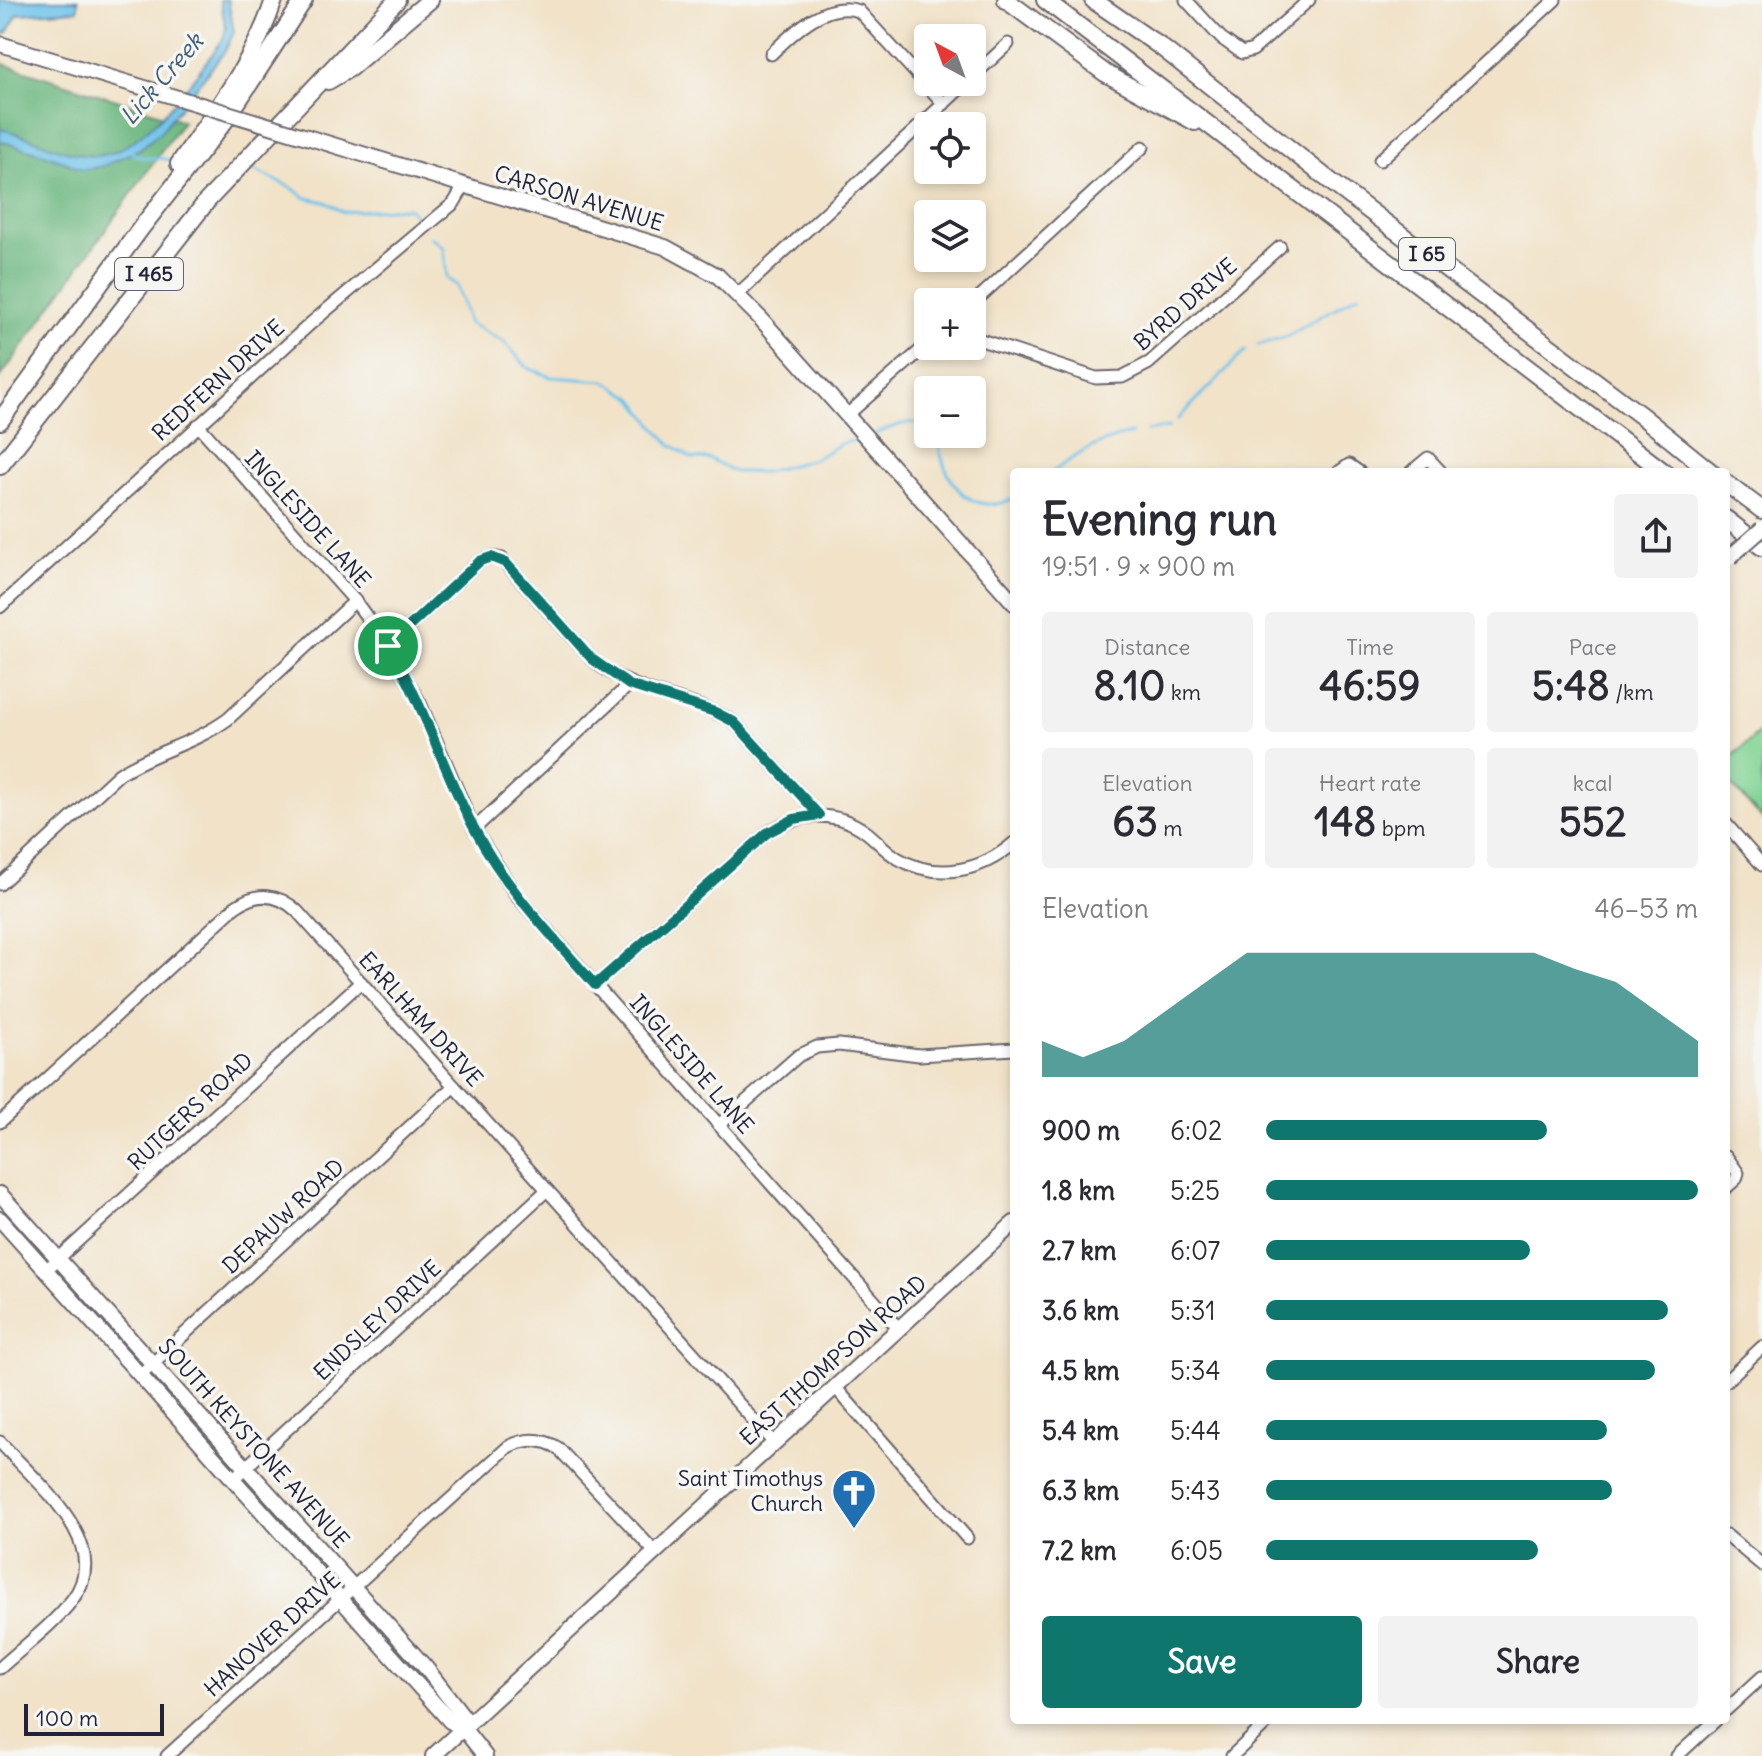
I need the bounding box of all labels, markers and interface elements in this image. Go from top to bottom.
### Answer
north arrow [914,24,986,96]
map controls [914,24,986,448]
water label: Lick Creek [113,25,210,130]
button: locate [914,112,986,184]
street label: CARSON AVENUE [491,159,667,237]
button: layers [914,200,986,272]
road number: I 65 [1399,238,1455,270]
street label: BYRD DRIVE [1128,252,1242,356]
road number: I 465 [115,258,183,290]
button: + [914,288,986,360]
street label: REDFERN DRIVE [146,313,290,447]
button: − [914,376,986,448]
street label: INGLESIDE LANE [239,445,377,593]
text: Evening run [1042,492,1277,547]
button: share [1614,494,1698,578]
text: 19:51 · 9 × 900 m [1042,550,1235,583]
pin [354,612,422,680]
icon: arrive [366,624,410,668]
text: Distance [1104,633,1190,661]
text: Time [1346,633,1394,661]
text: Pace [1569,633,1617,661]
text: 8.10 [1093,661,1165,711]
text: 46:59 [1319,661,1421,711]
text: 5:48 [1532,661,1610,711]
text: km [1165,678,1201,706]
text: /km [1610,678,1654,706]
text: Elevation [1102,769,1192,797]
text: Heart rate [1319,769,1421,797]
text: kcal [1573,769,1612,797]
text: 63 [1112,797,1158,847]
text: 148 [1314,797,1376,847]
text: 552 [1559,797,1627,847]
text: m [1158,814,1183,842]
text: bpm [1376,814,1426,842]
text: Elevation [1042,892,1149,925]
text: 46–53 m [1594,892,1698,925]
street label: EARLHAM DRIVE [353,946,489,1092]
street label: INGLESIDE LANE [624,989,760,1139]
street label: RUTGERS ROAD [122,1046,258,1176]
text: 900 m [1042,1114,1120,1147]
text: 6:02 [1170,1114,1222,1147]
street label: DEPAUW ROAD [216,1153,350,1279]
text: 1.8 km [1042,1174,1115,1207]
text: 5:25 [1170,1174,1220,1207]
text: 2.7 km [1042,1234,1117,1267]
text: 6:07 [1170,1234,1220,1267]
street label: ENDSLEY DRIVE [307,1254,447,1386]
street label: EAST THOMPSON ROAD [734,1269,932,1451]
text: 3.6 km [1042,1294,1119,1327]
text: 5:31 [1170,1294,1216,1327]
street label: SOUTH KEYSTONE AVENUE [153,1332,355,1554]
text: 4.5 km [1042,1354,1120,1387]
text: 5:34 [1170,1354,1221,1387]
text: 5.4 km [1042,1414,1119,1447]
text: 5:44 [1170,1414,1221,1447]
place label: Saint Timothys Church [678,1464,823,1517]
church icon: Saint Timothys Church [830,1467,878,1530]
text: 6.3 km [1042,1474,1119,1507]
text: 5:43 [1170,1474,1221,1507]
text: 7.2 km [1042,1534,1117,1567]
text: 6:05 [1170,1534,1223,1567]
street label: HANOVER DRIVE [198,1565,346,1703]
button: Save [1042,1616,1362,1708]
button: Share [1378,1616,1698,1708]
scale bar [24,1700,164,1736]
text: 100 m [36,1704,98,1732]

